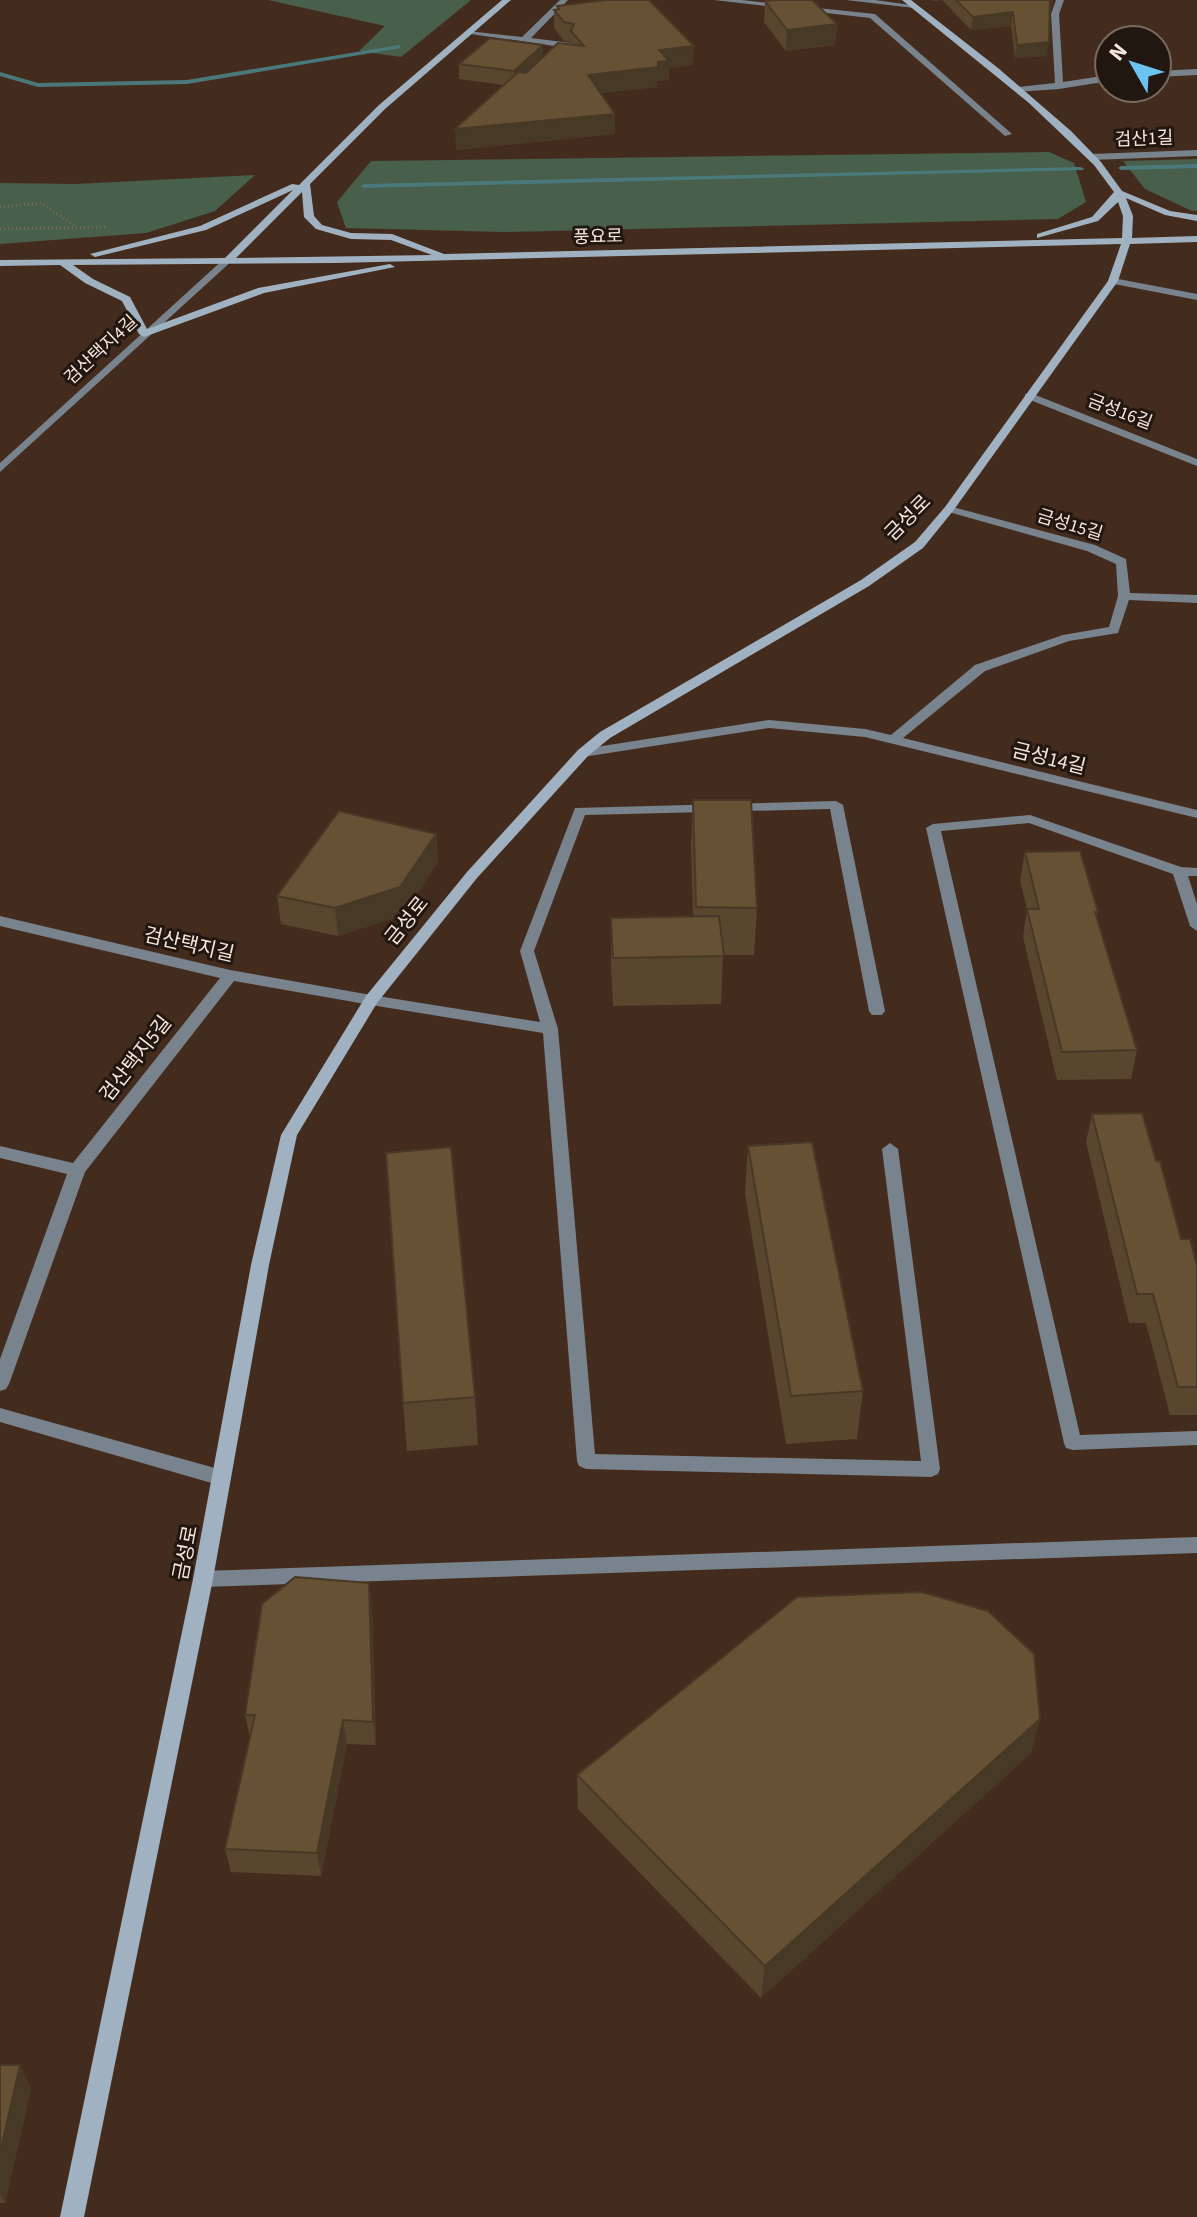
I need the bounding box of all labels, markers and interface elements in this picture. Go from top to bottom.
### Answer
north arrow [1093,24,1173,104]
text: N [1101,36,1135,68]
street label: 검산1길 [1114,125,1174,153]
street label: 풍요로 [573,224,623,250]
street label: 검산택지4길 [59,310,143,390]
street label: 금성16길 [1084,388,1156,436]
street label: 금성로 [879,489,937,547]
street label: 금성15길 [1034,503,1106,547]
street label: 금성14길 [1009,736,1089,782]
street label: 금성로 [379,891,435,951]
street label: 검산택지길 [141,921,237,969]
street label: 검산택지5길 [94,1010,178,1108]
street label: 금성로 [167,1523,205,1583]

